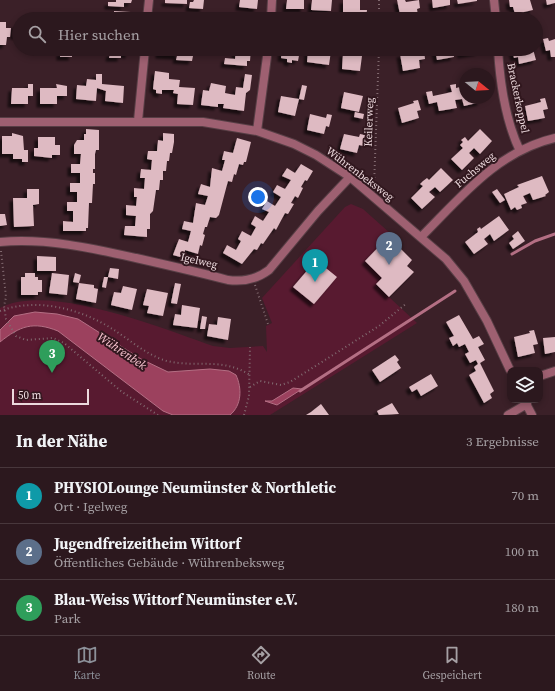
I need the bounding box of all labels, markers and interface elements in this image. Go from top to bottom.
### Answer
search box [12,12,543,56]
icon: search [26,23,48,45]
text: Hier suchen [58,24,140,45]
street label: Brackerkoppel [503,61,533,135]
north arrow [459,68,495,104]
street label: Keilerweg [361,97,377,147]
street label: Wührenbeksweg [323,143,397,205]
street label: Fuchsweg [452,148,499,191]
your location [248,187,268,207]
pin: 2 [376,232,402,265]
street label: Igelweg [179,249,219,273]
pin: 1 [302,249,328,282]
water label: Wührenbek [94,329,150,373]
pin: 3 [39,340,65,373]
map controls [507,367,543,403]
button: layers [507,367,543,403]
scale bar [12,387,89,406]
text: 50 m [18,388,41,403]
text: In der Nähe [16,429,107,453]
text: 3 Ergebnisse [466,433,539,450]
text: PHYSIOLounge Neumünster & Northletic [54,477,336,498]
text: 1 [25,487,33,504]
text: 70 m [511,487,539,504]
text: Ort · Igelweg [54,498,128,515]
text: Jugendfreizeitheim Wittorf [54,533,241,554]
text: 2 [25,543,33,560]
text: 100 m [505,543,539,560]
text: Öffentliches Gebäude · Wührenbeksweg [54,554,285,571]
text: Blau-Weiss Wittorf Neumünster e.V. [54,589,298,610]
text: 3 [25,599,33,616]
text: 180 m [505,599,539,616]
text: Park [54,610,81,627]
tab: Karte [73,644,100,683]
tab: Route [247,644,276,683]
tab: Gespeichert [423,644,482,683]

